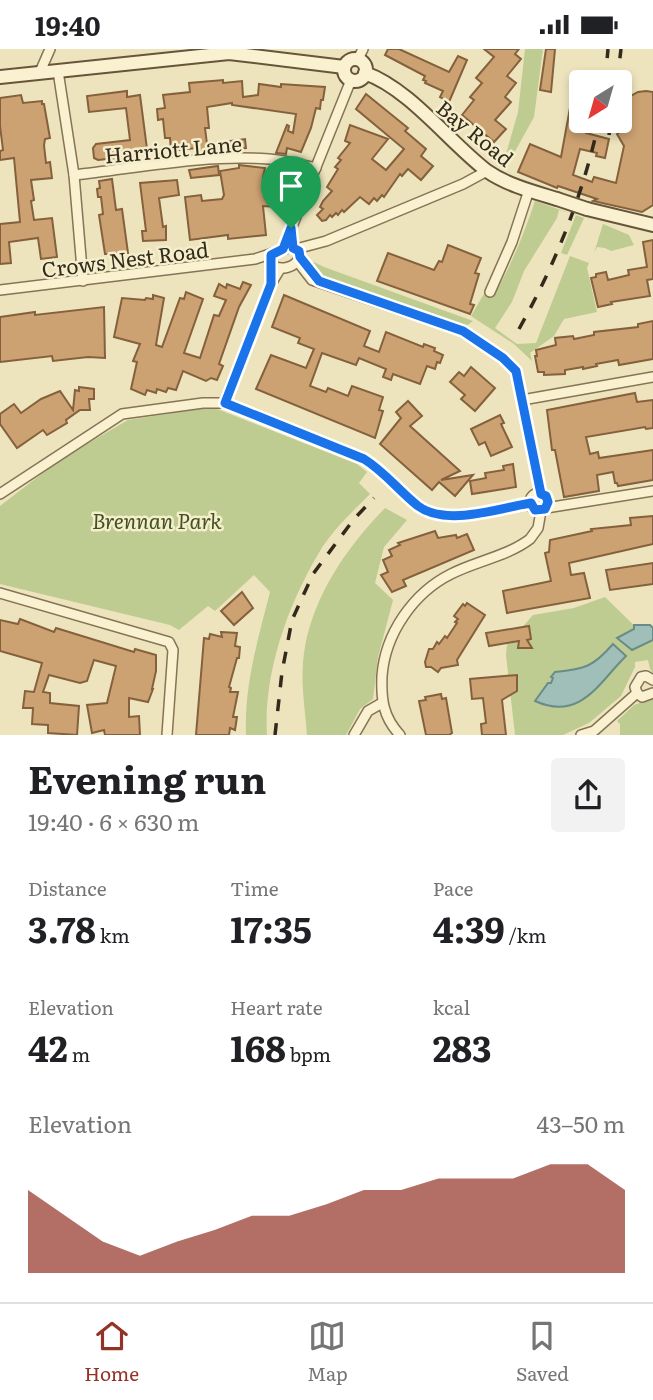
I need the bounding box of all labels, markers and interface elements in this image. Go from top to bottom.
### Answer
text: 19:40 [35,5,101,44]
north arrow [569,70,632,133]
map controls [569,70,632,133]
street label: Bay Road [431,91,521,173]
street label: Harriott Lane [103,127,243,169]
pin [261,156,321,228]
icon: arrive [272,167,310,205]
street label: Crows Nest Road [40,232,210,284]
park label: Brennan Park [92,504,222,535]
text: Evening run [28,749,266,806]
button: share [551,758,625,832]
text: 19:40 · 6 × 630 m [28,804,199,838]
text: Distance [28,874,107,902]
text: Time [230,874,279,902]
text: Pace [433,874,473,902]
text: 3.78 [28,902,96,954]
text: 17:35 [230,902,312,954]
text: 4:39 [433,902,505,954]
text: km [96,921,130,949]
text: /km [505,921,546,949]
text: Elevation [28,993,114,1021]
text: Heart rate [230,993,323,1021]
text: kcal [433,993,470,1021]
text: 42 [28,1021,68,1073]
text: 168 [230,1021,286,1073]
text: 283 [433,1021,491,1073]
text: m [68,1040,90,1068]
text: bpm [286,1040,331,1068]
text: Elevation [28,1106,132,1140]
text: 43–50 m [536,1106,625,1140]
tab: Home [84,1317,139,1387]
tab: Map [307,1317,348,1387]
tab: Saved [516,1317,569,1387]

